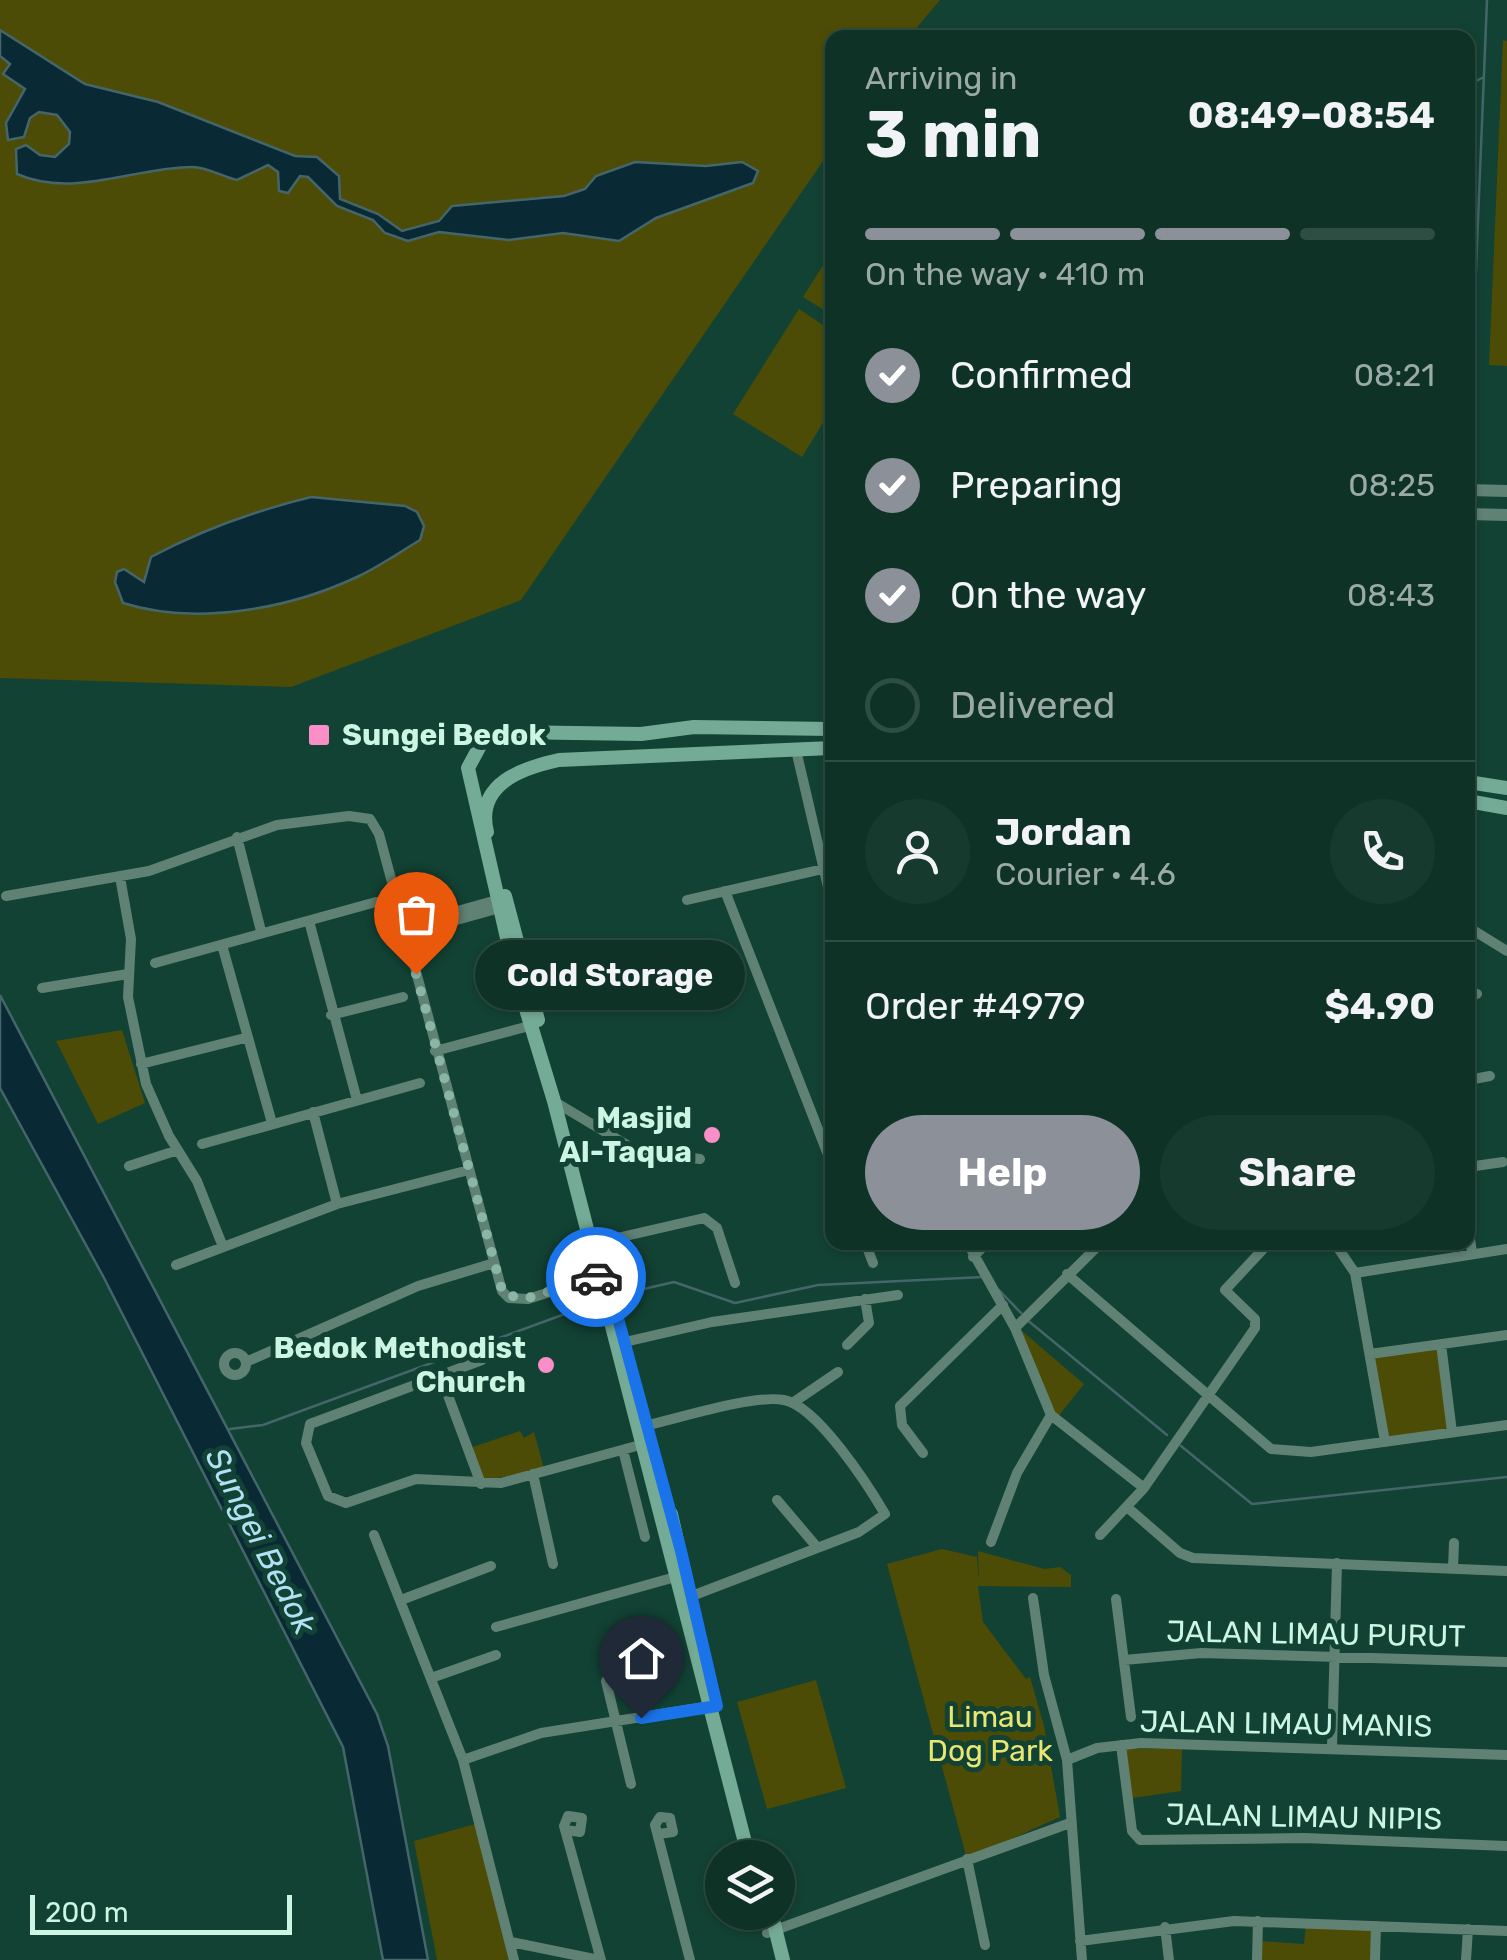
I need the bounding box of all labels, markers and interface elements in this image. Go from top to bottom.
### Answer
text: Arriving in [865,59,1017,97]
text: 08:49–08:54 [1188,92,1435,138]
text: 3 min [865,96,1042,173]
text: On the way · 410 m [865,255,1145,293]
icon: check [865,348,920,403]
text: Confirmed [950,352,1133,398]
text: 08:21 [1354,356,1435,394]
icon: check [865,458,920,513]
text: Preparing [950,462,1123,508]
text: 08:25 [1348,466,1435,504]
icon: check [865,568,920,623]
text: On the way [950,572,1146,618]
text: 08:43 [1347,576,1435,614]
text: Delivered [950,682,1115,728]
place label: Sungei Bedok [342,717,546,753]
marker: Sungei Bedok [306,722,332,748]
button: person [865,799,970,904]
button: phone [1330,799,1435,904]
text: Jordan [995,809,1132,855]
text: Courier · 4.6 [995,855,1176,893]
pin [374,872,459,975]
icon: bag [389,887,444,942]
callout: Cold Storage [476,939,746,1009]
text: Cold Storage [507,956,713,994]
text: Order #4979 [865,983,1086,1029]
text: $4.90 [1324,983,1435,1029]
place label: Masjid Al-Taqua [560,1100,692,1170]
button: Help [865,1115,1140,1230]
button: Share [1160,1115,1435,1230]
marker: Masjid Al-Taqua [701,1124,723,1146]
courier [546,1227,646,1327]
icon: car [569,1250,624,1305]
place label: Bedok Methodist Church [274,1330,526,1400]
marker: Bedok Methodist Church [535,1354,557,1376]
water label: Sungei Bedok [198,1441,325,1641]
street label: JALAN LIMAU PURUT [1166,1613,1466,1655]
pin [599,1616,684,1719]
icon: home [614,1631,669,1686]
park label: Limau Dog Park [927,1699,1053,1769]
street label: JALAN LIMAU MANIS [1139,1703,1433,1745]
street label: JALAN LIMAU NIPIS [1166,1797,1442,1837]
map controls [705,1840,795,1930]
button: layers [705,1840,795,1930]
scale bar [30,1890,292,1934]
text: 200 m [45,1896,129,1929]

